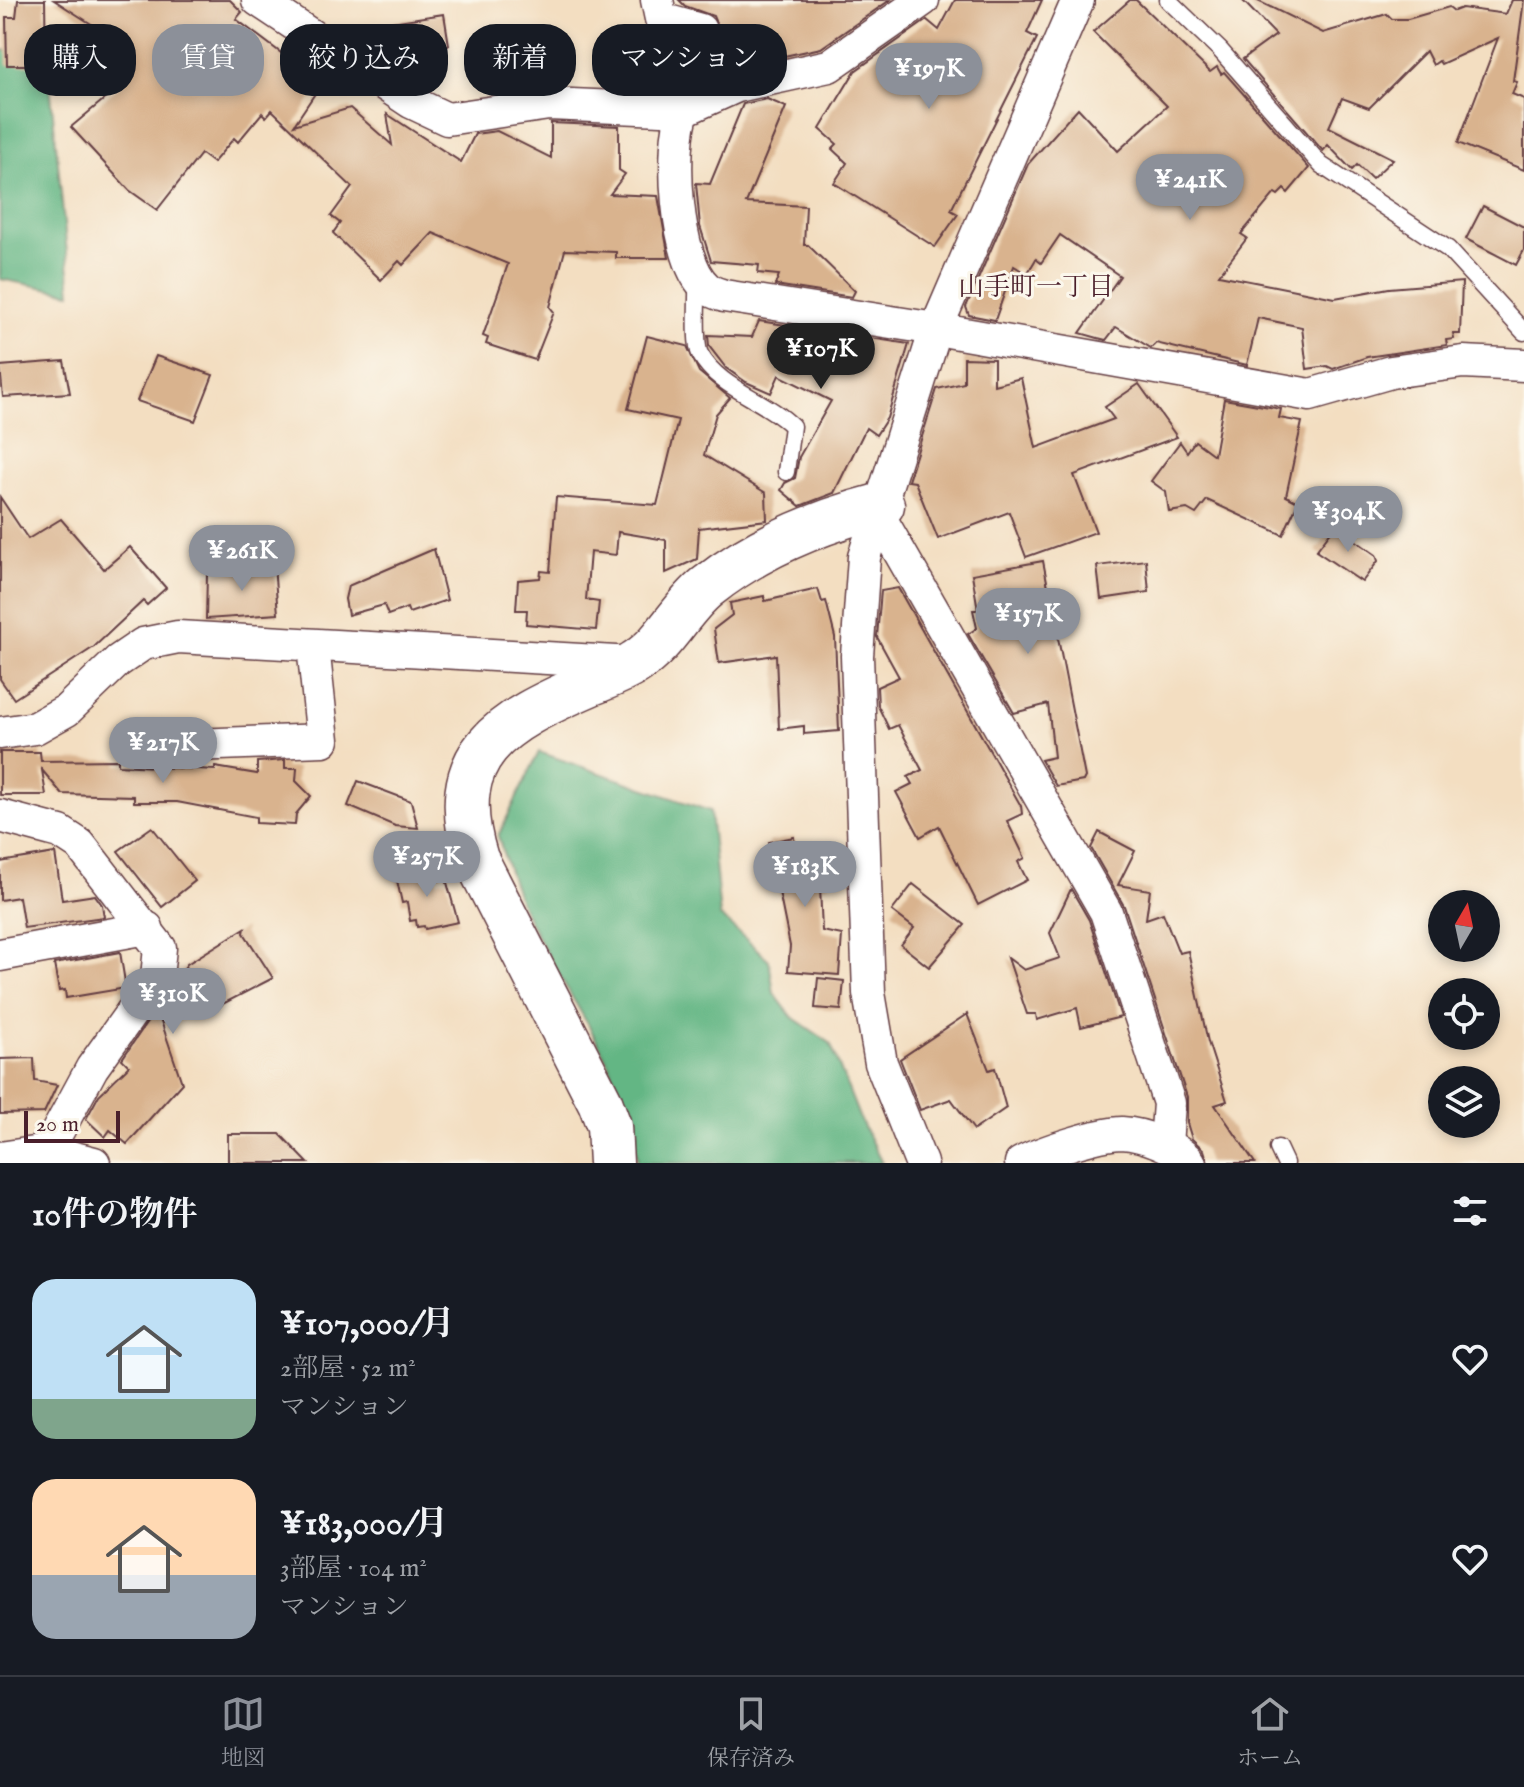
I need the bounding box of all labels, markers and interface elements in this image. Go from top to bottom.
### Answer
chip: 購入 [24,24,136,96]
chip: 賃貸 [152,24,264,96]
chip: 絞り込み [280,24,448,96]
chip: 新着 [464,24,576,96]
chip: マンション [592,24,787,96]
pin: ¥197K [873,43,985,111]
text: ¥197K [894,52,964,85]
pin: ¥241K [1134,154,1246,222]
text: ¥241K [1154,163,1226,196]
district label: 山手町一丁目 [958,271,1114,304]
pin: ¥107K [765,323,877,391]
text: ¥107K [785,332,857,365]
pin: ¥304K [1292,486,1404,554]
text: ¥304K [1312,495,1385,528]
pin: ¥261K [186,525,298,593]
text: ¥261K [207,534,277,567]
pin: ¥157K [972,588,1084,656]
text: ¥157K [993,597,1063,630]
pin: ¥217K [107,717,219,785]
text: ¥217K [127,726,199,759]
pin: ¥257K [371,831,483,899]
text: ¥257K [391,840,463,873]
pin: ¥183K [749,841,861,909]
text: ¥183K [771,850,839,883]
north arrow [1428,890,1500,962]
map controls [1428,890,1500,1138]
pin: ¥310K [117,968,229,1036]
text: ¥310K [138,977,208,1010]
button: locate [1428,978,1500,1050]
button: layers [1428,1066,1500,1138]
scale bar [24,1107,120,1143]
text: 20 m [36,1111,79,1139]
icon: filters [1448,1189,1492,1233]
text: 10件の物件 [32,1194,197,1237]
text: ¥107,000/月 [280,1303,455,1346]
icon: home [96,1311,192,1407]
icon: heart [1448,1337,1492,1381]
text: 2部屋 · 52 m² [280,1352,416,1385]
text: マンション [280,1391,409,1424]
text: ¥183,000/月 [280,1503,448,1546]
icon: home [96,1511,192,1607]
icon: heart [1448,1537,1492,1581]
text: 3部屋 · 104 m² [280,1552,427,1585]
text: マンション [280,1591,409,1624]
tab: 地図 [221,1692,265,1773]
tab: 保存済み [707,1692,795,1773]
tab: ホーム [1237,1692,1303,1773]

